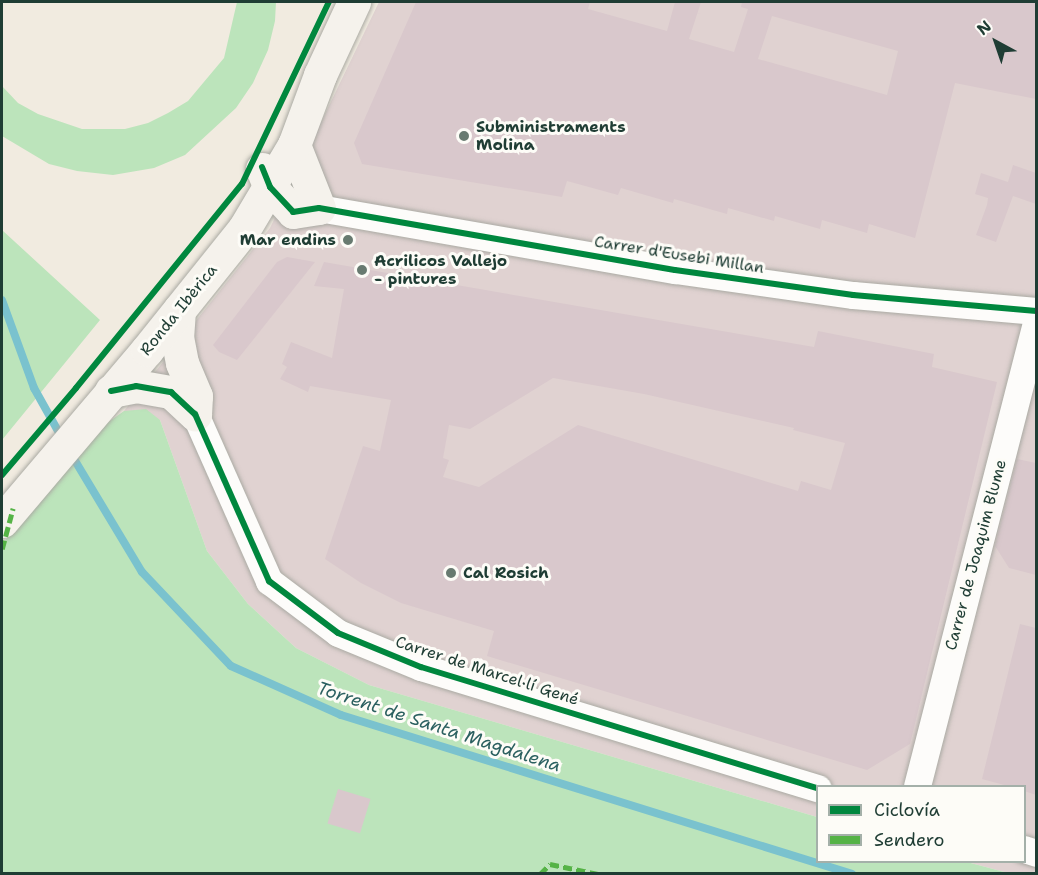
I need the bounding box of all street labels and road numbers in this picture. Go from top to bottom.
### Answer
street label: Carrer d'Eusebi Millan [593,232,765,278]
street label: Ronda Ibèrica [136,261,222,359]
street label: Carrer de Joaquim Blume [941,458,1011,652]
street label: Carrer de Marcel·lí Gené [393,632,581,710]

